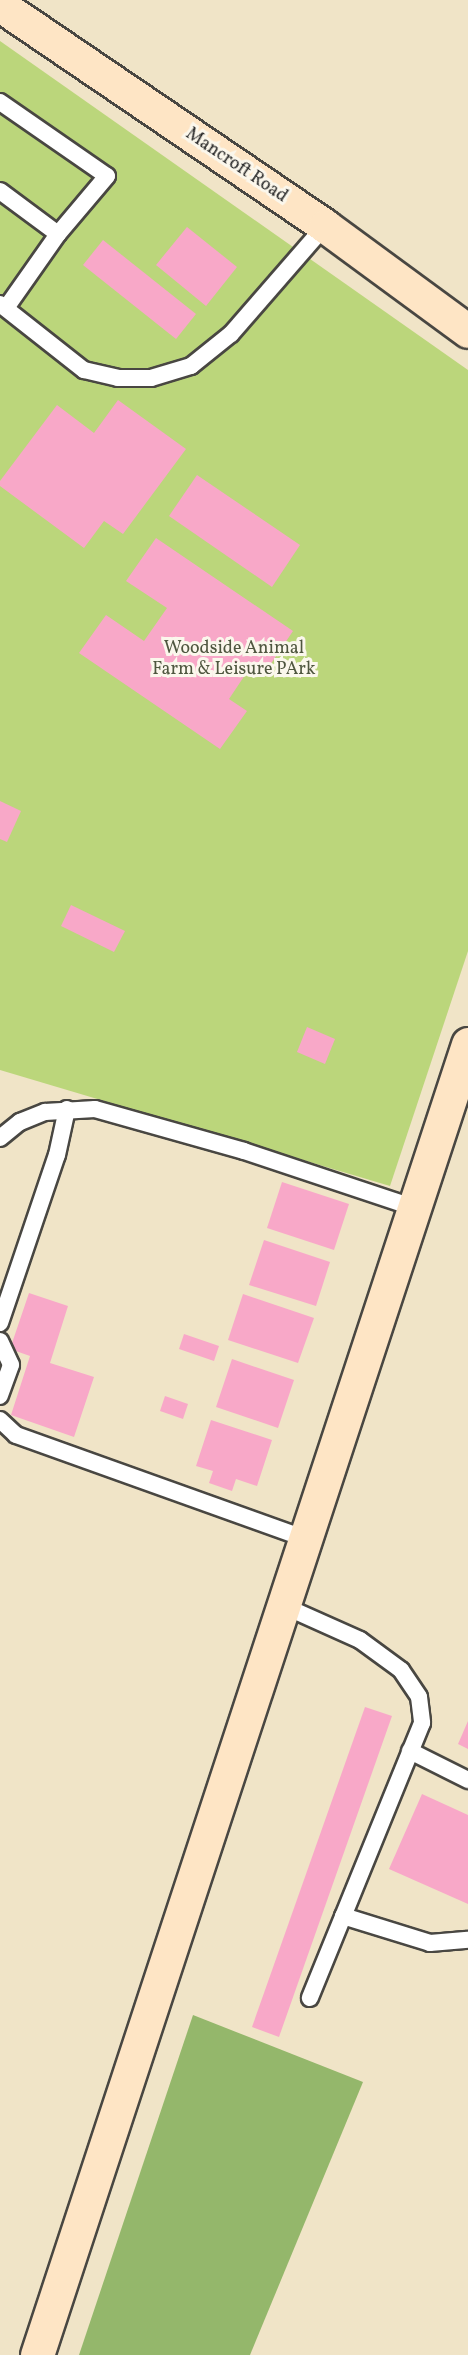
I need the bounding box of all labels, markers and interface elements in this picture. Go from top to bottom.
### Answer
street label: Mancroft Road [181,124,291,208]
park label: Woodside Animal Farm & Leisure PArk [152,639,316,682]

